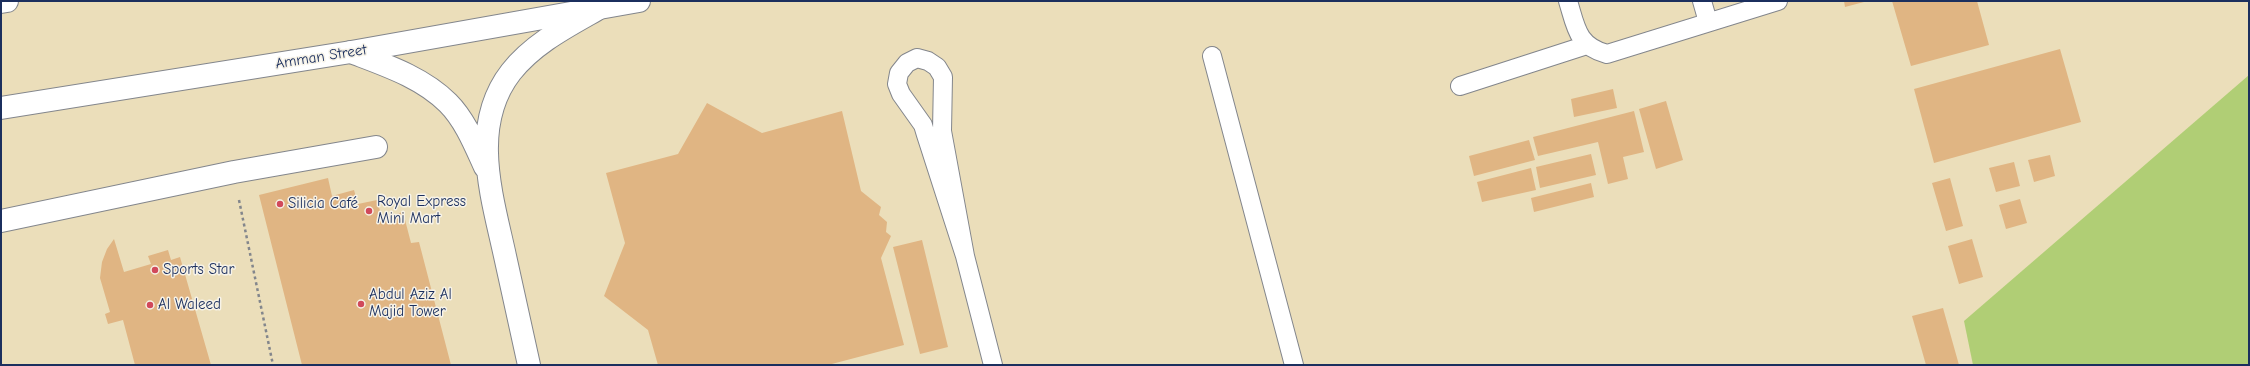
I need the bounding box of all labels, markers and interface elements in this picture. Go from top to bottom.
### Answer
street label: Amman Street [274,41,368,73]
place label: Royal Express Mini Mart [377,193,466,228]
place label: Silicia Café [288,195,358,213]
marker: Silicia Café [275,199,285,209]
marker: Royal Express Mini Mart [364,206,374,216]
place label: Sports Star [163,261,235,279]
marker: Sports Star [150,265,160,275]
place label: Abdul Aziz Al Majid Tower [369,286,452,321]
place label: Al Waleed [158,296,221,314]
marker: Abdul Aziz Al Majid Tower [356,299,366,309]
marker: Al Waleed [145,300,155,310]

